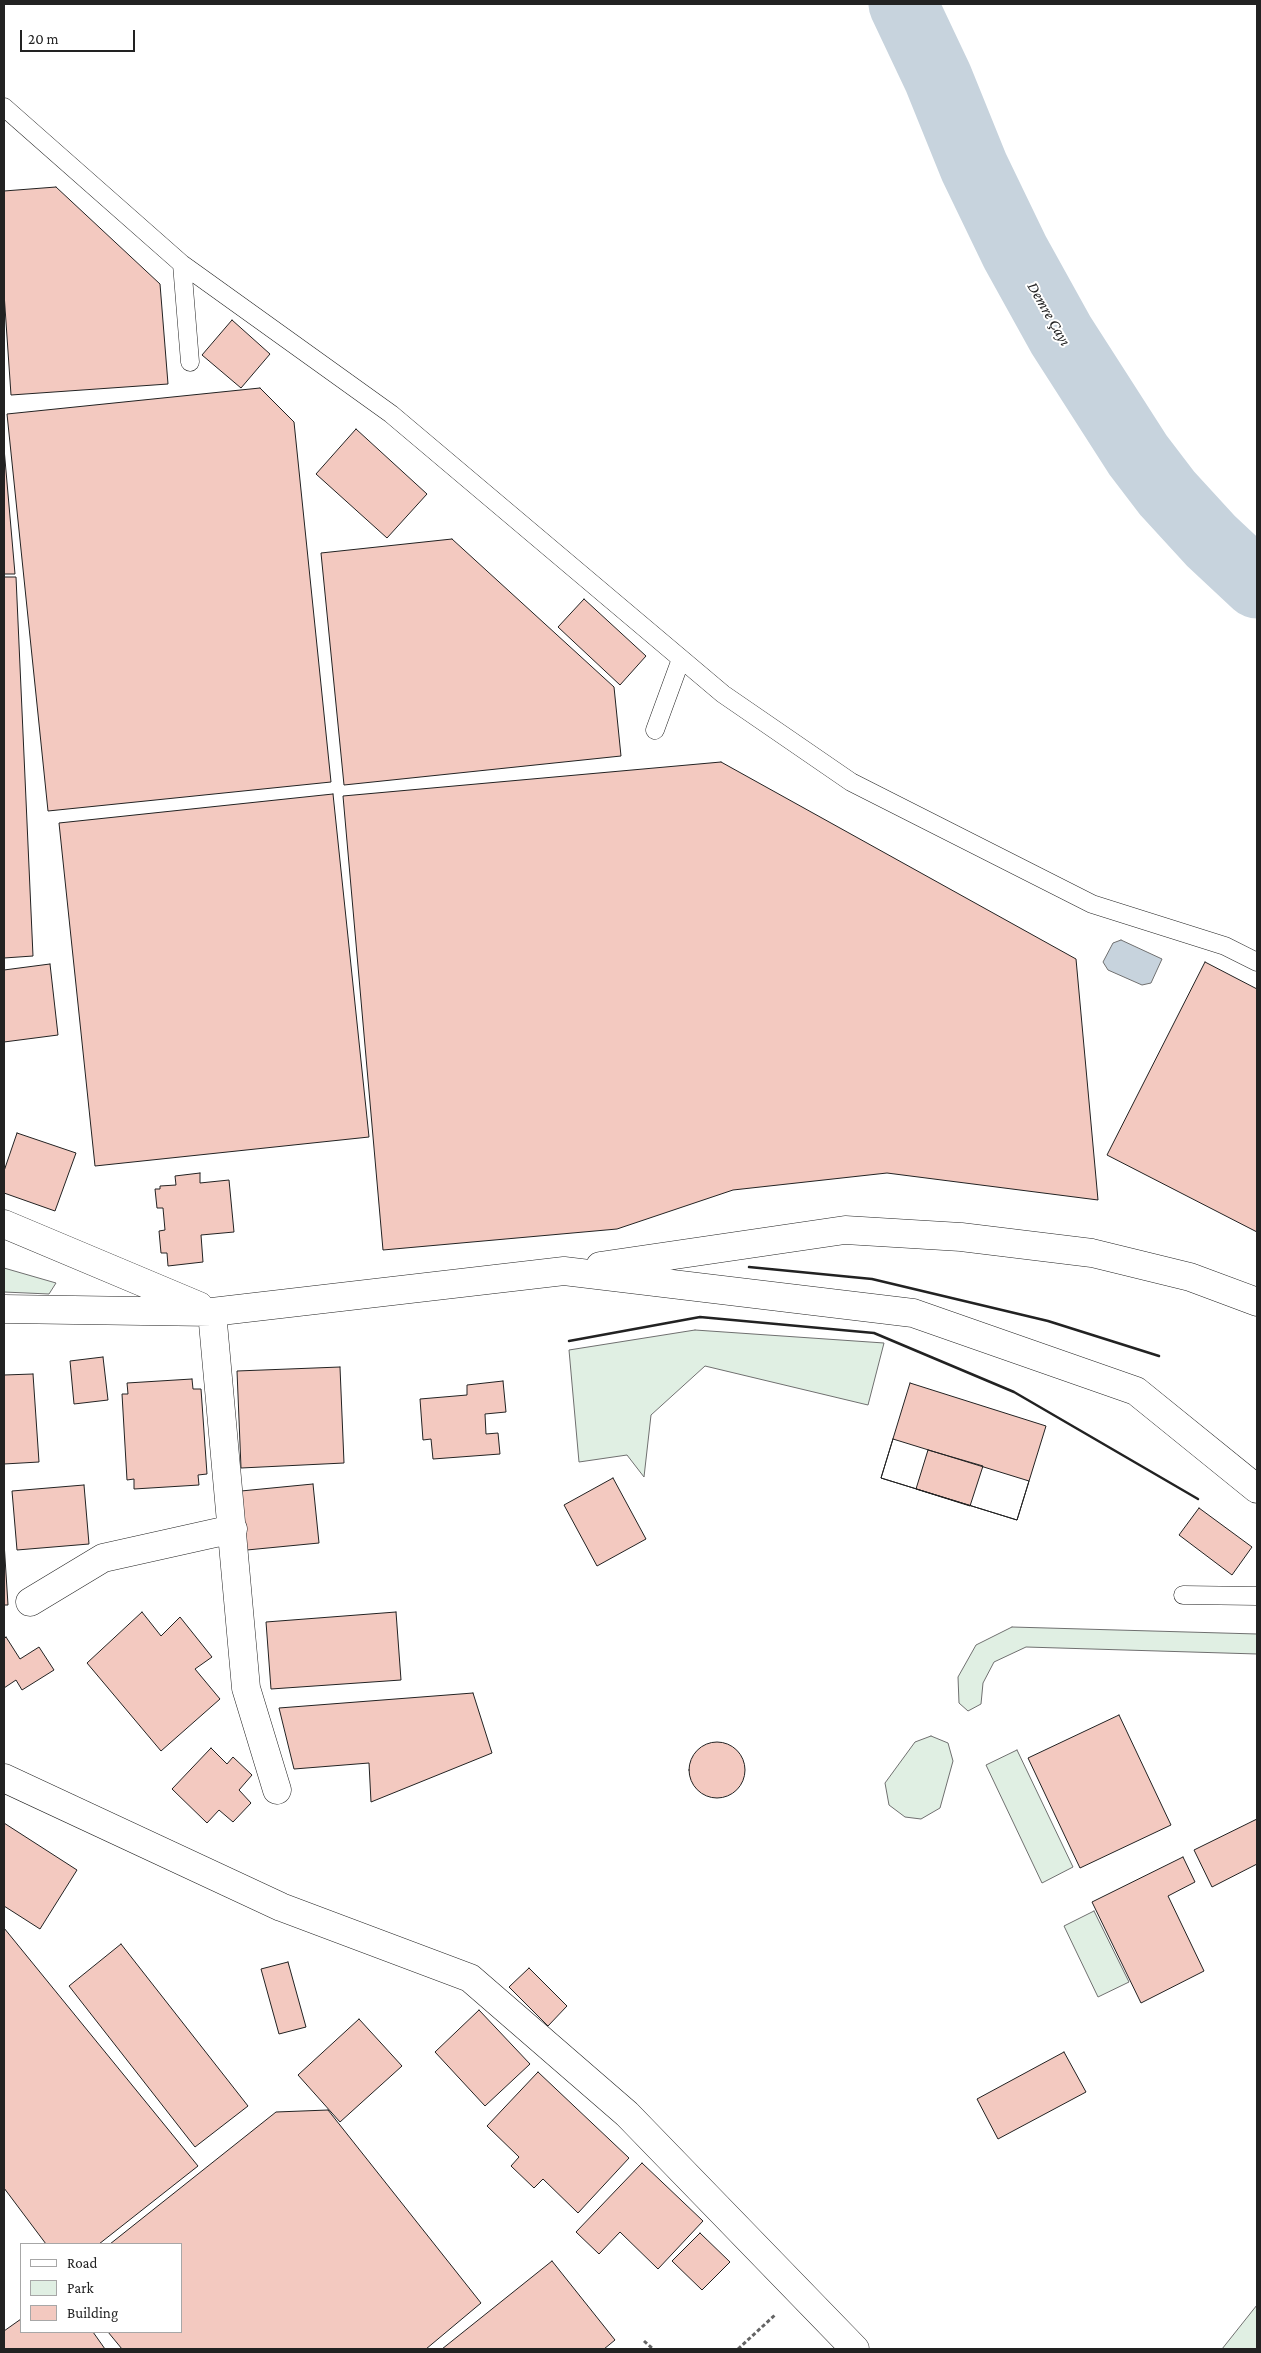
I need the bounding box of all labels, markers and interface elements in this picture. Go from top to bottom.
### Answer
scale bar [22,20,138,52]
text: 20 m [28,31,59,47]
water label: Demre Çayı [1023,279,1075,349]
legend [20,2243,182,2333]
text: Road [67,2255,97,2271]
text: Park [67,2280,94,2296]
text: Building [67,2305,118,2321]

